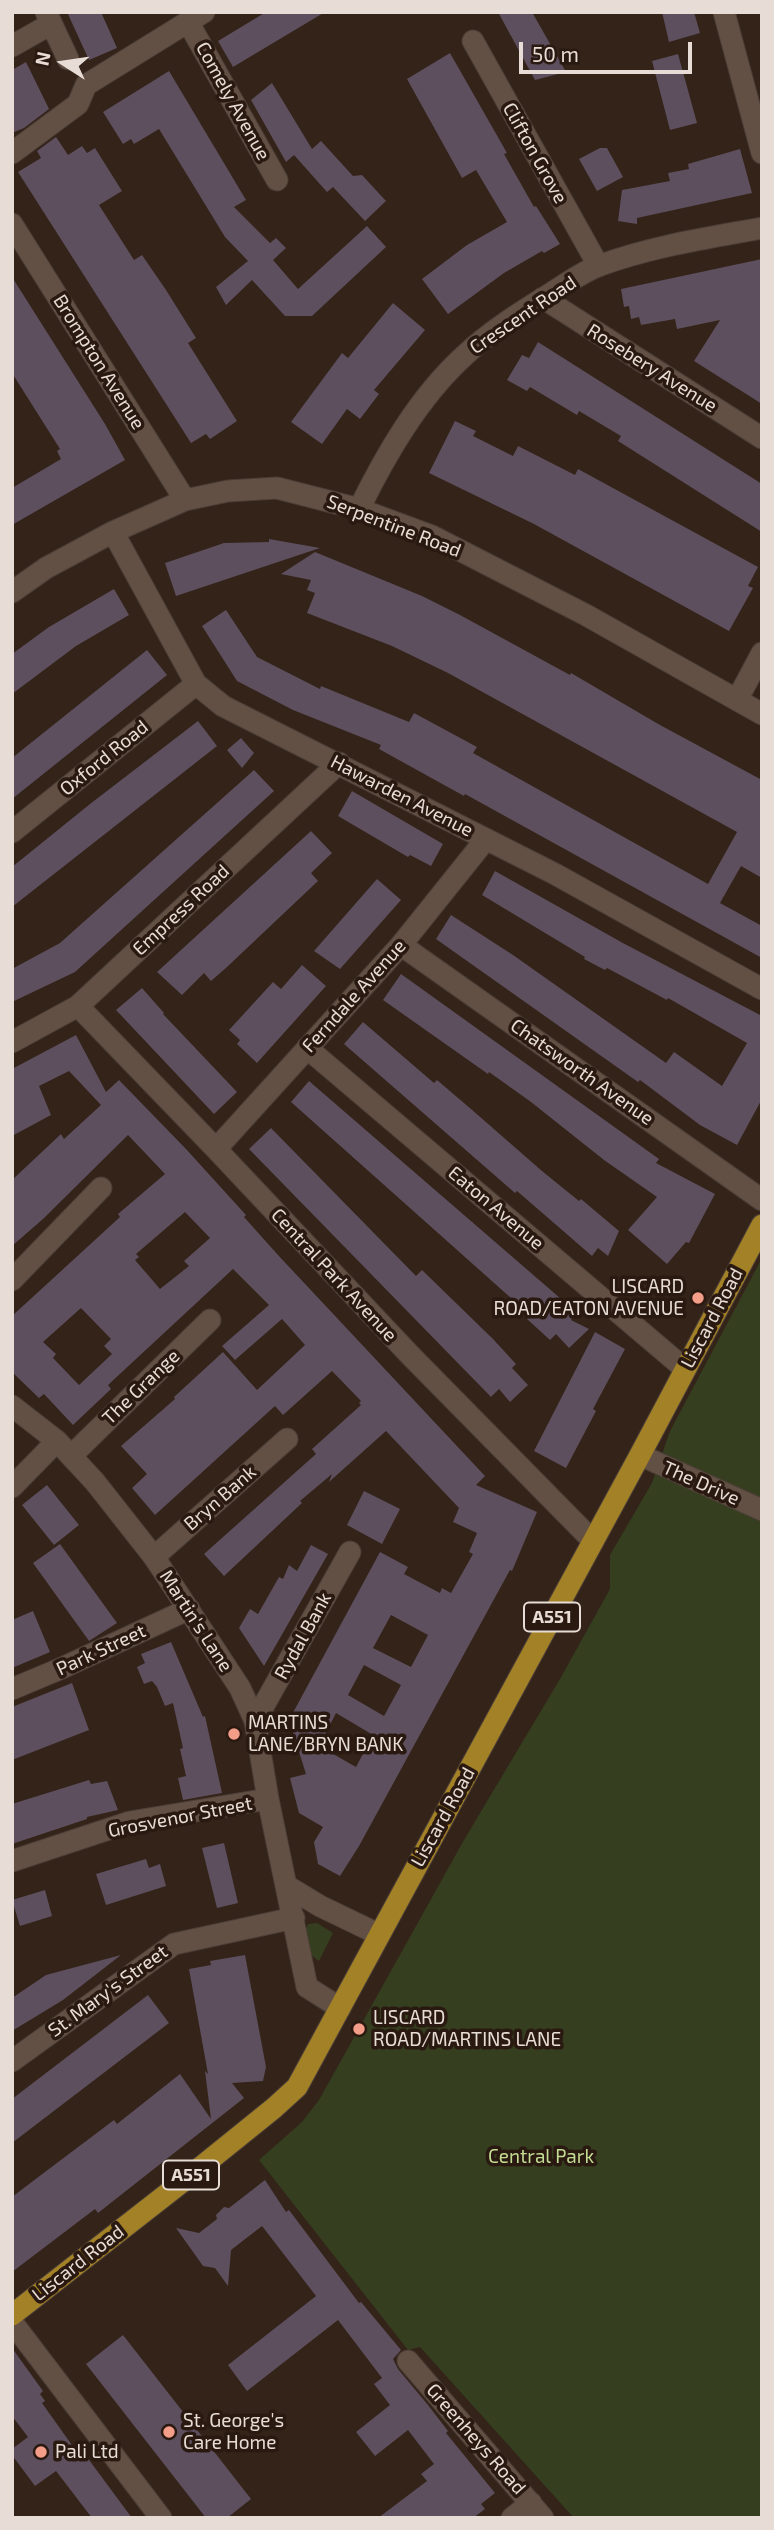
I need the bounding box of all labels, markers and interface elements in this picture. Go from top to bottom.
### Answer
north arrow [28,28,98,98]
scale bar [522,28,695,72]
street label: Comely Avenue [191,38,275,164]
text: 50 m [532,41,579,66]
text: N [29,49,55,68]
street label: Clifton Grove [498,99,572,207]
street label: Crescent Road [465,271,581,359]
street label: Brompton Avenue [48,290,150,434]
street label: Rosebery Avenue [583,319,721,417]
street label: Serpentine Road [324,490,464,562]
street label: Oxford Road [55,716,153,800]
street label: Hawarden Avenue [327,750,477,842]
street label: Empress Road [128,860,234,960]
street label: Ferndale Avenue [297,935,411,1057]
street label: Chatsworth Avenue [506,1014,658,1130]
street label: Eaton Avenue [443,1161,549,1255]
street label: Central Park Avenue [266,1204,402,1346]
street label: Liscard Road [676,1264,748,1372]
place label: LISCARD ROAD/EATON AVENUE [493,1276,684,1320]
marker: LISCARD ROAD/EATON AVENUE [690,1290,706,1306]
street label: The Grange [98,1345,184,1429]
street label: The Drive [659,1456,743,1510]
street label: Bryn Bank [179,1461,261,1535]
street label: Martin's Lane [155,1566,237,1676]
street label: Rydal Bank [270,1589,336,1683]
road number: A551 [524,1602,580,1632]
street label: Park Street [53,1619,149,1681]
place label: MARTINS LANE/BRYN BANK [248,1712,403,1756]
marker: MARTINS LANE/BRYN BANK [226,1726,242,1742]
street label: Liscard Road [406,1763,480,1871]
street label: Grosvenor Street [106,1792,254,1842]
street label: St. Mary's Street [44,1940,172,2042]
place label: LISCARD ROAD/MARTINS LANE [373,2007,561,2051]
marker: LISCARD ROAD/MARTINS LANE [351,2021,367,2037]
park label: Central Park [488,2146,594,2168]
road number: A551 [163,2160,219,2190]
street label: Liscard Road [28,2220,128,2306]
street label: Greenheys Road [422,2379,530,2499]
place label: St. George's Care Home [183,2410,284,2454]
marker: St. George's Care Home [161,2424,177,2440]
place label: Pali Ltd [55,2441,119,2463]
marker: Pali Ltd [33,2444,49,2460]

